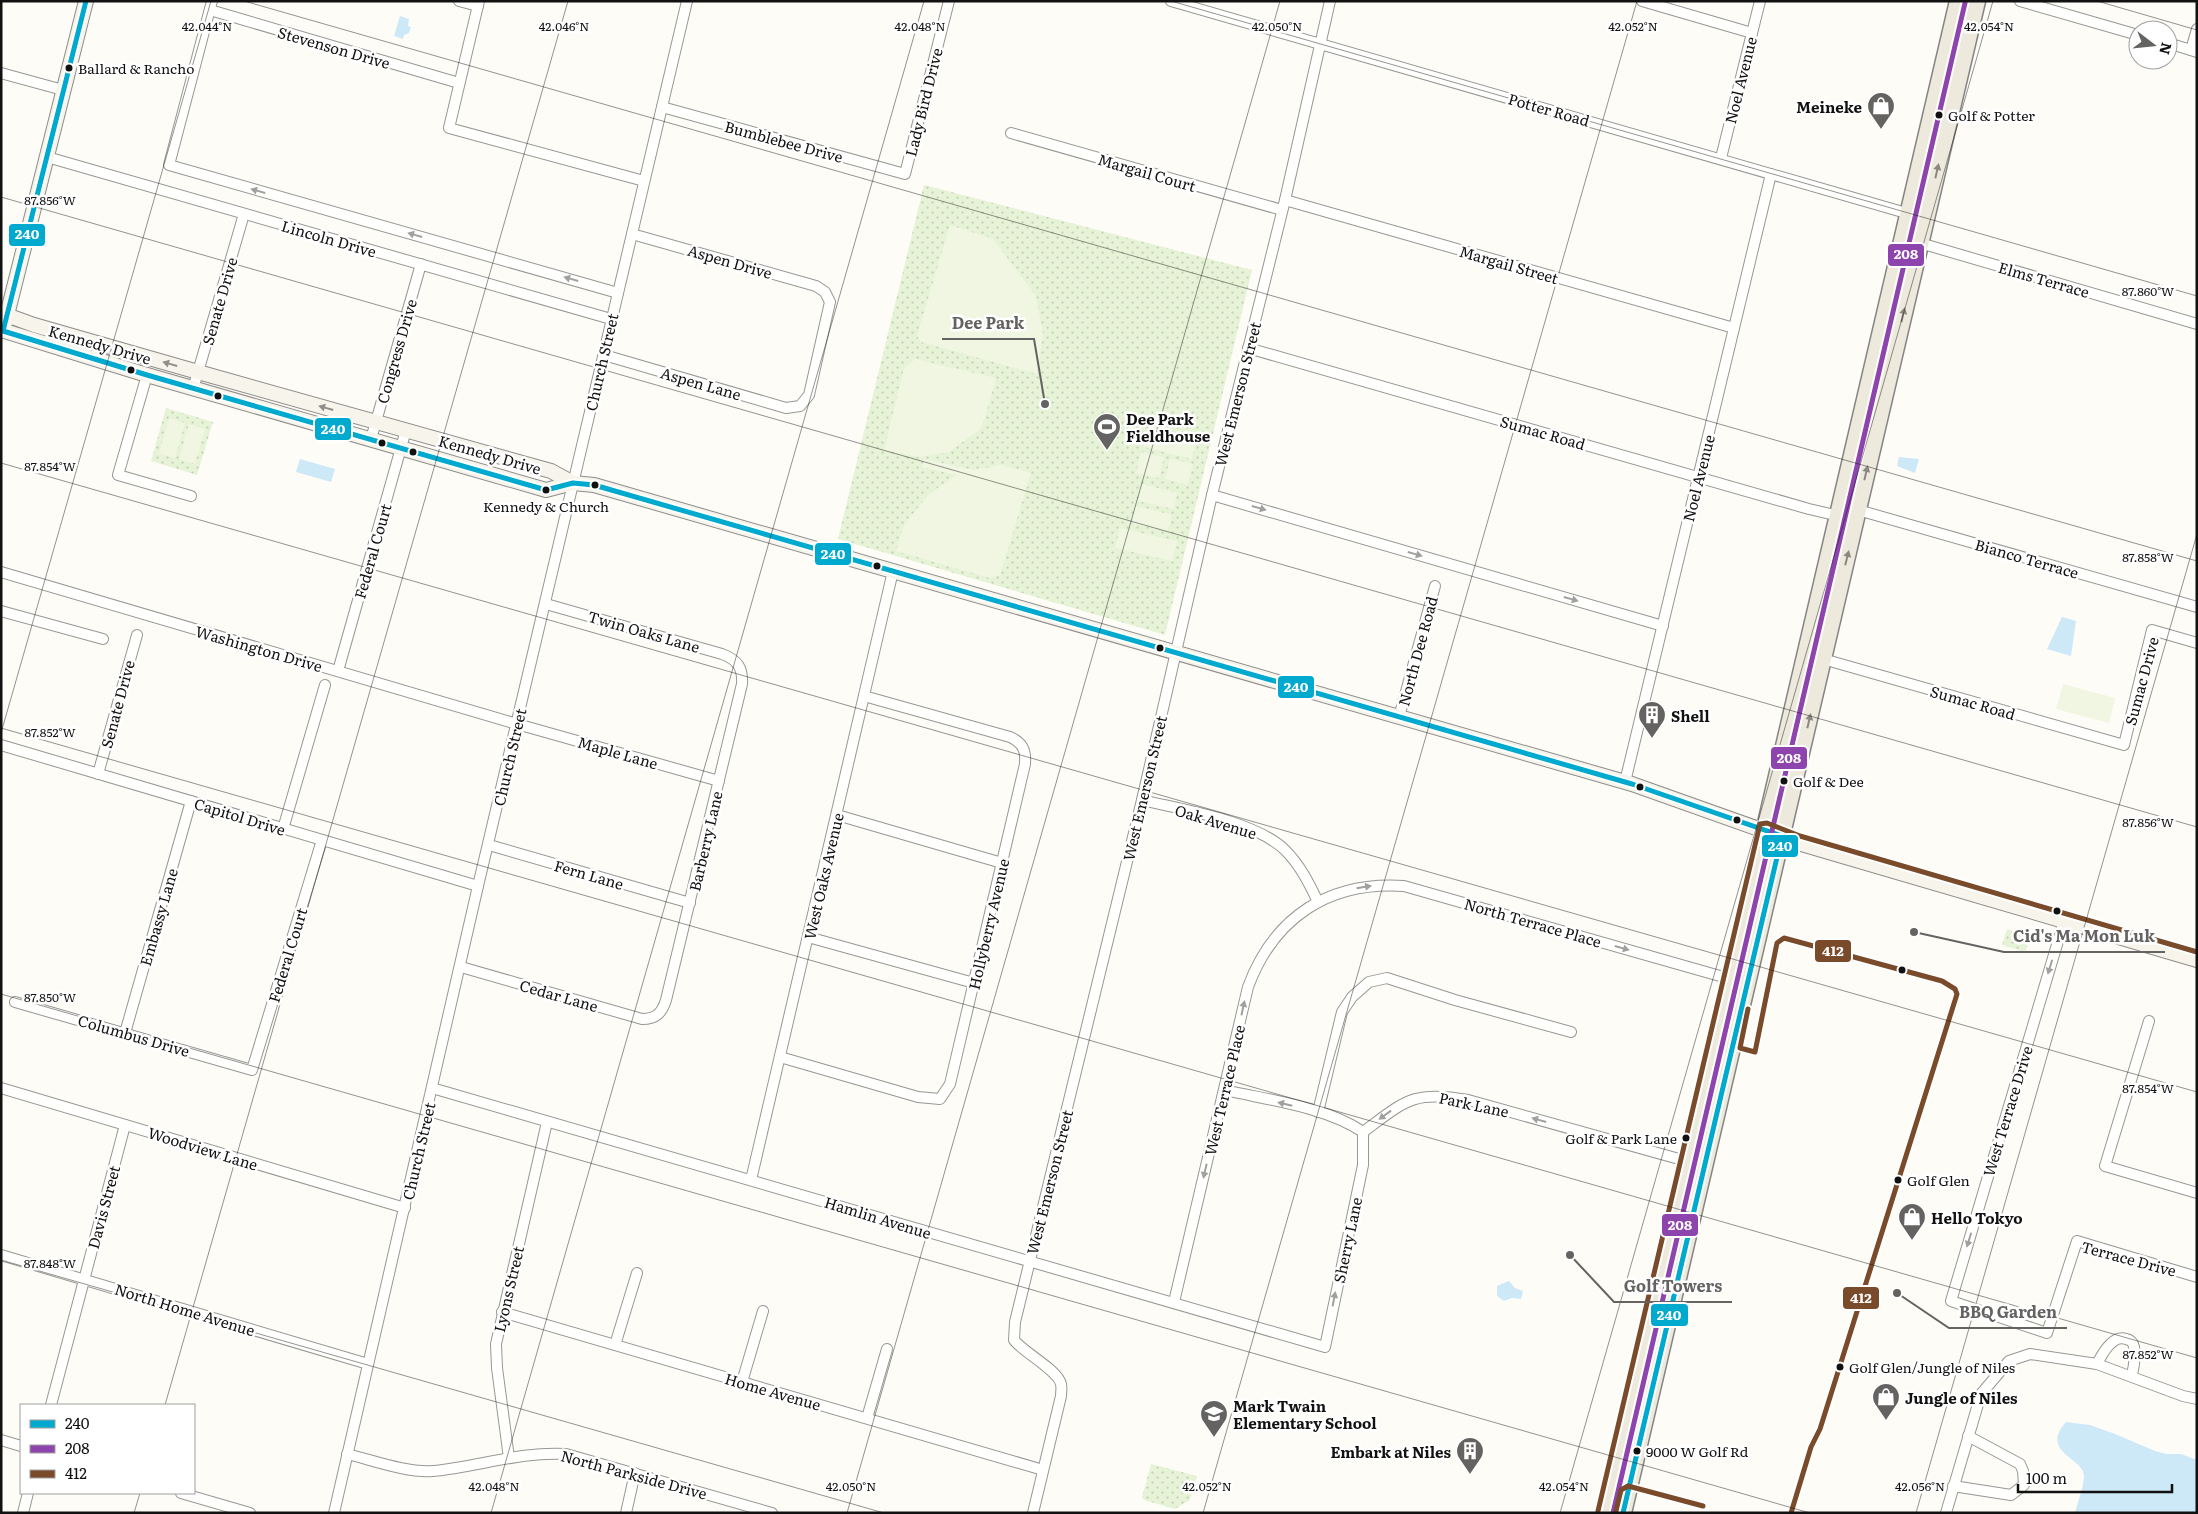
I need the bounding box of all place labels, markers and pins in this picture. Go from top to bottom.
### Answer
place label: Ballard & Rancho [78,58,194,78]
marker: Ballard & Rancho [64,63,74,73]
shop icon: Meineke [1866,91,1896,130]
place label: Meineke [1796,95,1863,118]
place label: Golf & Potter [1948,105,2035,125]
marker: Golf & Potter [1934,110,1944,120]
callout: Dee Park [942,308,1034,339]
unlabelled marker [126,365,136,375]
unlabelled marker [213,391,223,401]
place label: Dee Park Fieldhouse [1126,407,1211,447]
sports icon: Dee Park Fieldhouse [1092,412,1122,451]
unlabelled marker [377,438,387,448]
unlabelled marker [408,447,418,457]
unlabelled marker [590,480,600,490]
marker: Kennedy & Church [541,485,551,495]
place label: Kennedy & Church [483,496,609,516]
unlabelled marker [872,561,882,571]
unlabelled marker [1155,643,1165,653]
building icon: Shell [1637,700,1667,739]
place label: Shell [1671,704,1710,727]
place label: Golf & Dee [1793,771,1864,791]
marker: Golf & Dee [1779,776,1789,786]
unlabelled marker [1635,782,1645,792]
unlabelled marker [1732,815,1742,825]
unlabelled marker [2052,906,2062,916]
callout: Cid's Ma Mon Luk [2004,921,2165,952]
unlabelled marker [1897,965,1907,975]
place label: Golf & Park Lane [1565,1128,1677,1148]
marker: Golf & Park Lane [1681,1133,1691,1143]
place label: Golf Glen [1907,1170,1970,1190]
marker: Golf Glen [1893,1175,1903,1185]
shop icon: Hello Tokyo [1897,1202,1927,1241]
place label: Hello Tokyo [1931,1206,2023,1229]
callout: Golf Towers [1614,1271,1732,1302]
callout: BBQ Garden [1949,1297,2067,1328]
place label: Golf Glen/Jungle of Niles [1849,1357,2015,1377]
marker: Golf Glen/Jungle of Niles [1835,1362,1845,1372]
shop icon: Jungle of Niles [1871,1382,1901,1421]
place label: Jungle of Niles [1905,1386,2018,1409]
place label: Mark Twain Elementary School [1233,1394,1377,1434]
school or university icon: Mark Twain Elementary School [1199,1399,1229,1438]
building icon: Embark at Niles [1455,1436,1485,1475]
place label: Embark at Niles [1330,1440,1452,1463]
place label: 9000 W Golf Rd [1646,1441,1749,1461]
marker: 9000 W Golf Rd [1632,1446,1642,1456]

